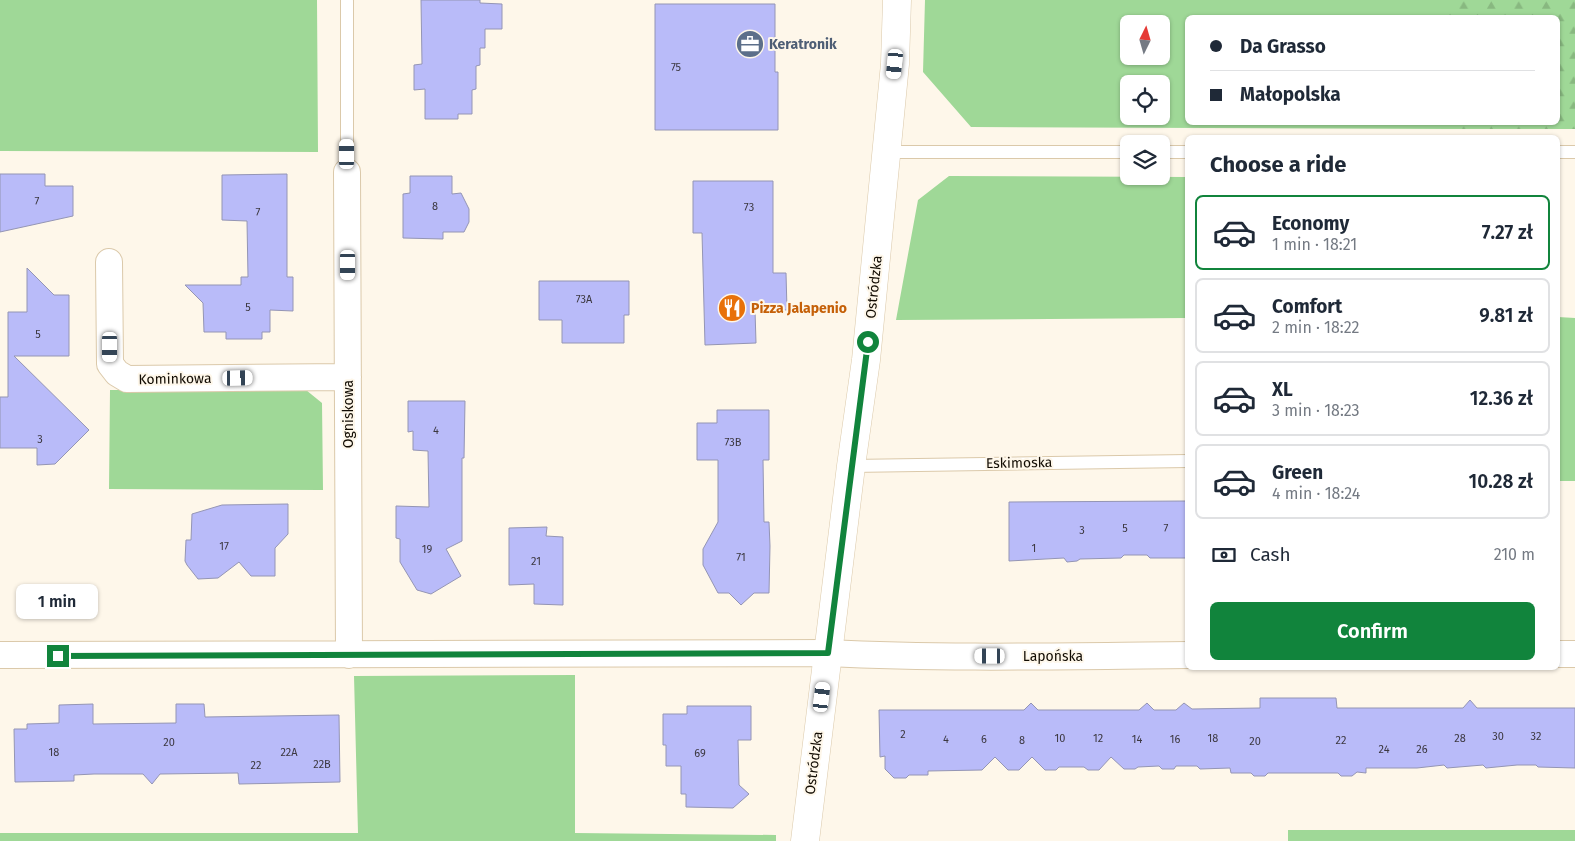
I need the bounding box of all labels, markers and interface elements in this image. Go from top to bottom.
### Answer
north arrow [1120,15,1170,65]
map controls [1120,15,1170,185]
office icon: Keratronik [735,29,765,59]
text: Da Grasso [1240,35,1326,58]
place label: Keratronik [769,36,837,53]
car [885,48,904,80]
house number: 75 [671,61,682,74]
button: locate [1120,75,1170,125]
text: Małopolska [1240,83,1341,106]
button: layers [1120,135,1170,185]
car [339,139,354,169]
text: Choose a ride [1210,151,1346,178]
house number: 7 [35,195,40,208]
house number: 8 [432,200,438,213]
house number: 73 [744,201,754,214]
house number: 7 [256,206,261,219]
icon: car [1212,210,1257,255]
text: Economy [1272,212,1349,235]
text: 7.27 zł [1482,221,1533,244]
text: 1 min · 18:21 [1272,235,1357,254]
car [340,250,355,280]
street label: Ostródzka [862,255,886,319]
house number: 73A [576,293,593,306]
restaurant icon: Pizza Jalapenio [717,293,747,323]
icon: car [1212,293,1257,338]
text: Comfort [1272,295,1342,318]
place label: Pizza Jalapenio [751,300,847,317]
house number: 5 [245,301,251,314]
text: 9.81 zł [1479,304,1533,327]
text: 2 min · 18:22 [1272,318,1360,337]
house number: 5 [35,328,41,341]
route start [857,331,879,353]
car [102,332,117,362]
street label: Kominkowa [138,370,212,388]
car [222,370,253,386]
icon: car [1212,376,1257,421]
text: XL [1272,378,1293,401]
street label: Ogniskowa [340,380,357,448]
text: 12.36 zł [1470,387,1533,410]
text: 3 min · 18:23 [1272,401,1360,420]
house number: 4 [433,424,439,437]
house number: 3 [37,433,43,446]
house number: 73B [725,436,742,449]
street label: Eskimoska [986,454,1052,472]
icon: car [1212,459,1257,504]
text: Green [1272,461,1323,484]
text: 10.28 zł [1469,470,1533,493]
text: 4 min · 18:24 [1272,484,1360,503]
house number: 5 [1122,522,1128,535]
house number: 7 [1164,522,1169,535]
house number: 3 [1079,524,1085,537]
house number: 17 [219,540,229,553]
icon: cash [1210,541,1238,569]
house number: 1 [1032,542,1036,555]
house number: 19 [422,543,432,556]
text: Cash [1250,543,1291,566]
text: 210 m [1494,545,1535,564]
house number: 71 [736,551,746,564]
house number: 21 [531,555,541,568]
callout: 1 min [17,584,99,618]
text: 1 min [38,592,76,611]
button: Confirm [1210,602,1535,660]
route end [47,645,69,667]
street label: Lapońska [1023,648,1083,665]
car [975,649,1005,664]
car [812,681,831,713]
house number: 2 [900,728,906,741]
street label: Ostródzka [802,730,826,796]
house number: 30 [1492,730,1504,743]
house number: 32 [1531,730,1541,743]
house number: 10 [1055,732,1065,745]
house number: 12 [1093,732,1103,745]
house number: 18 [1208,732,1218,745]
house number: 28 [1454,732,1466,745]
house number: 4 [943,733,949,746]
house number: 6 [981,733,987,746]
house number: 14 [1132,733,1142,746]
house number: 16 [1170,733,1180,746]
house number: 8 [1019,734,1025,747]
house number: 22 [1336,734,1346,747]
house number: 20 [1249,735,1261,748]
house number: 20 [163,736,175,749]
house number: 24 [1379,743,1390,756]
house number: 26 [1416,743,1428,756]
house number: 18 [49,746,59,759]
house number: 22A [280,746,298,759]
house number: 69 [694,747,706,760]
house number: 22B [313,758,331,771]
house number: 22 [251,759,261,772]

